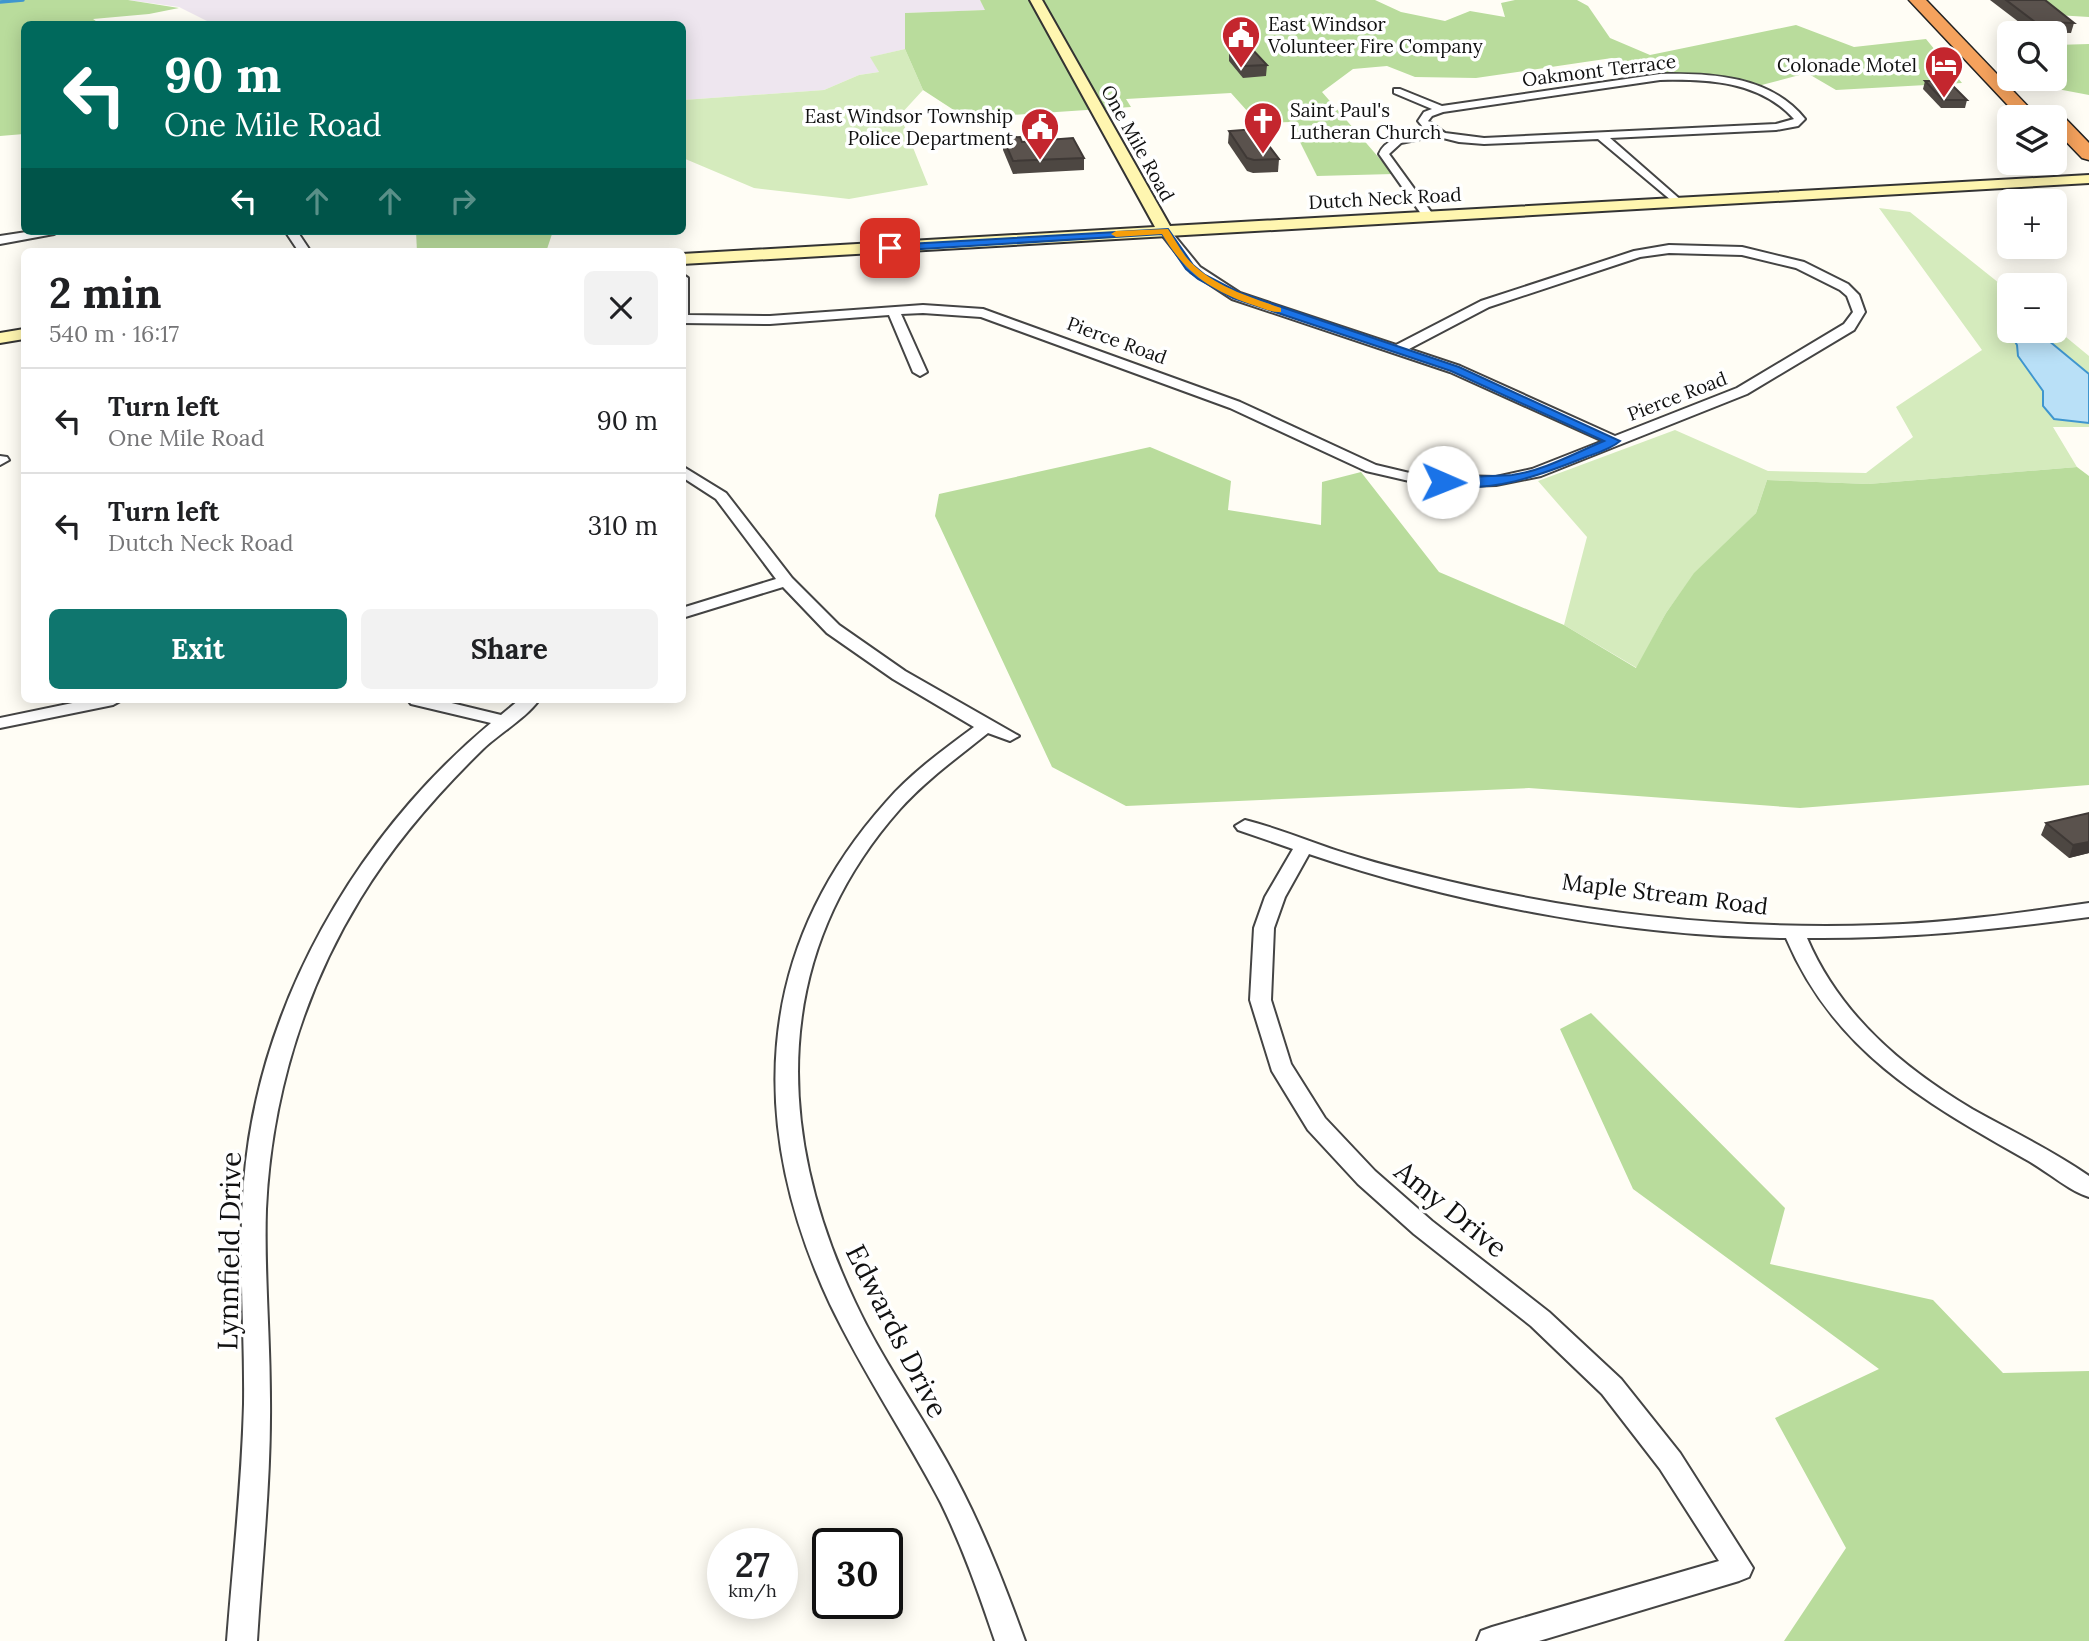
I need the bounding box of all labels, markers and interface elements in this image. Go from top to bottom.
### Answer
place label: East Windsor Volunteer Fire Company [1267,12,1483,58]
public building icon: East Windsor Volunteer Fire Company [1220,14,1262,69]
map controls [1997,21,2067,343]
button: search [1997,21,2067,91]
text: 90 m [164,43,281,105]
hotel icon: Colonade Motel [1923,44,1965,99]
icon: left [49,49,140,140]
street label: Oakmont Terrace [1521,49,1677,91]
place label: Colonade Motel [1777,53,1917,77]
street label: One Mile Road [1096,81,1180,205]
place label: Saint Paul's Lutheran Church [1290,98,1441,144]
church icon: Saint Paul's Lutheran Church [1242,100,1284,155]
text: One Mile Road [164,104,382,145]
place label: East Windsor Township Police Department [805,104,1014,150]
button: layers [1997,105,2067,175]
public building icon: East Windsor Township Police Department [1019,106,1061,161]
icon: left [225,182,263,220]
icon: ahead [298,182,336,220]
icon: ahead [371,182,409,220]
icon: right [444,182,482,220]
street label: Dutch Neck Road [1308,182,1462,214]
button: + [1997,189,2067,259]
pin [860,218,920,278]
icon: arrive [871,229,909,267]
text: 2 min [49,266,162,320]
button: close [584,271,658,345]
button: − [1997,273,2067,343]
street label: Pierce Road [1064,311,1170,369]
text: 540 m · 16:17 [49,319,179,348]
street label: Pierce Road [1624,366,1730,426]
text: Turn left [108,390,219,423]
icon: left [49,402,87,440]
text: 90 m [597,404,658,437]
text: One Mile Road [108,423,264,452]
position arrow [1406,445,1480,519]
text: Turn left [108,495,219,528]
icon: left [49,507,87,545]
text: 310 m [588,509,658,542]
text: Dutch Neck Road [108,528,293,557]
button: Exit [49,609,347,689]
button: Share [361,609,658,689]
street label: Maple Stream Road [1560,866,1770,921]
street label: Lynnfield Drive [209,1151,249,1351]
street label: Amy Drive [1387,1152,1515,1265]
street label: Edwards Drive [838,1238,956,1424]
speed limit sign: 30 [812,1528,903,1619]
text: 27 [735,1542,770,1587]
text: km/h [728,1579,777,1602]

